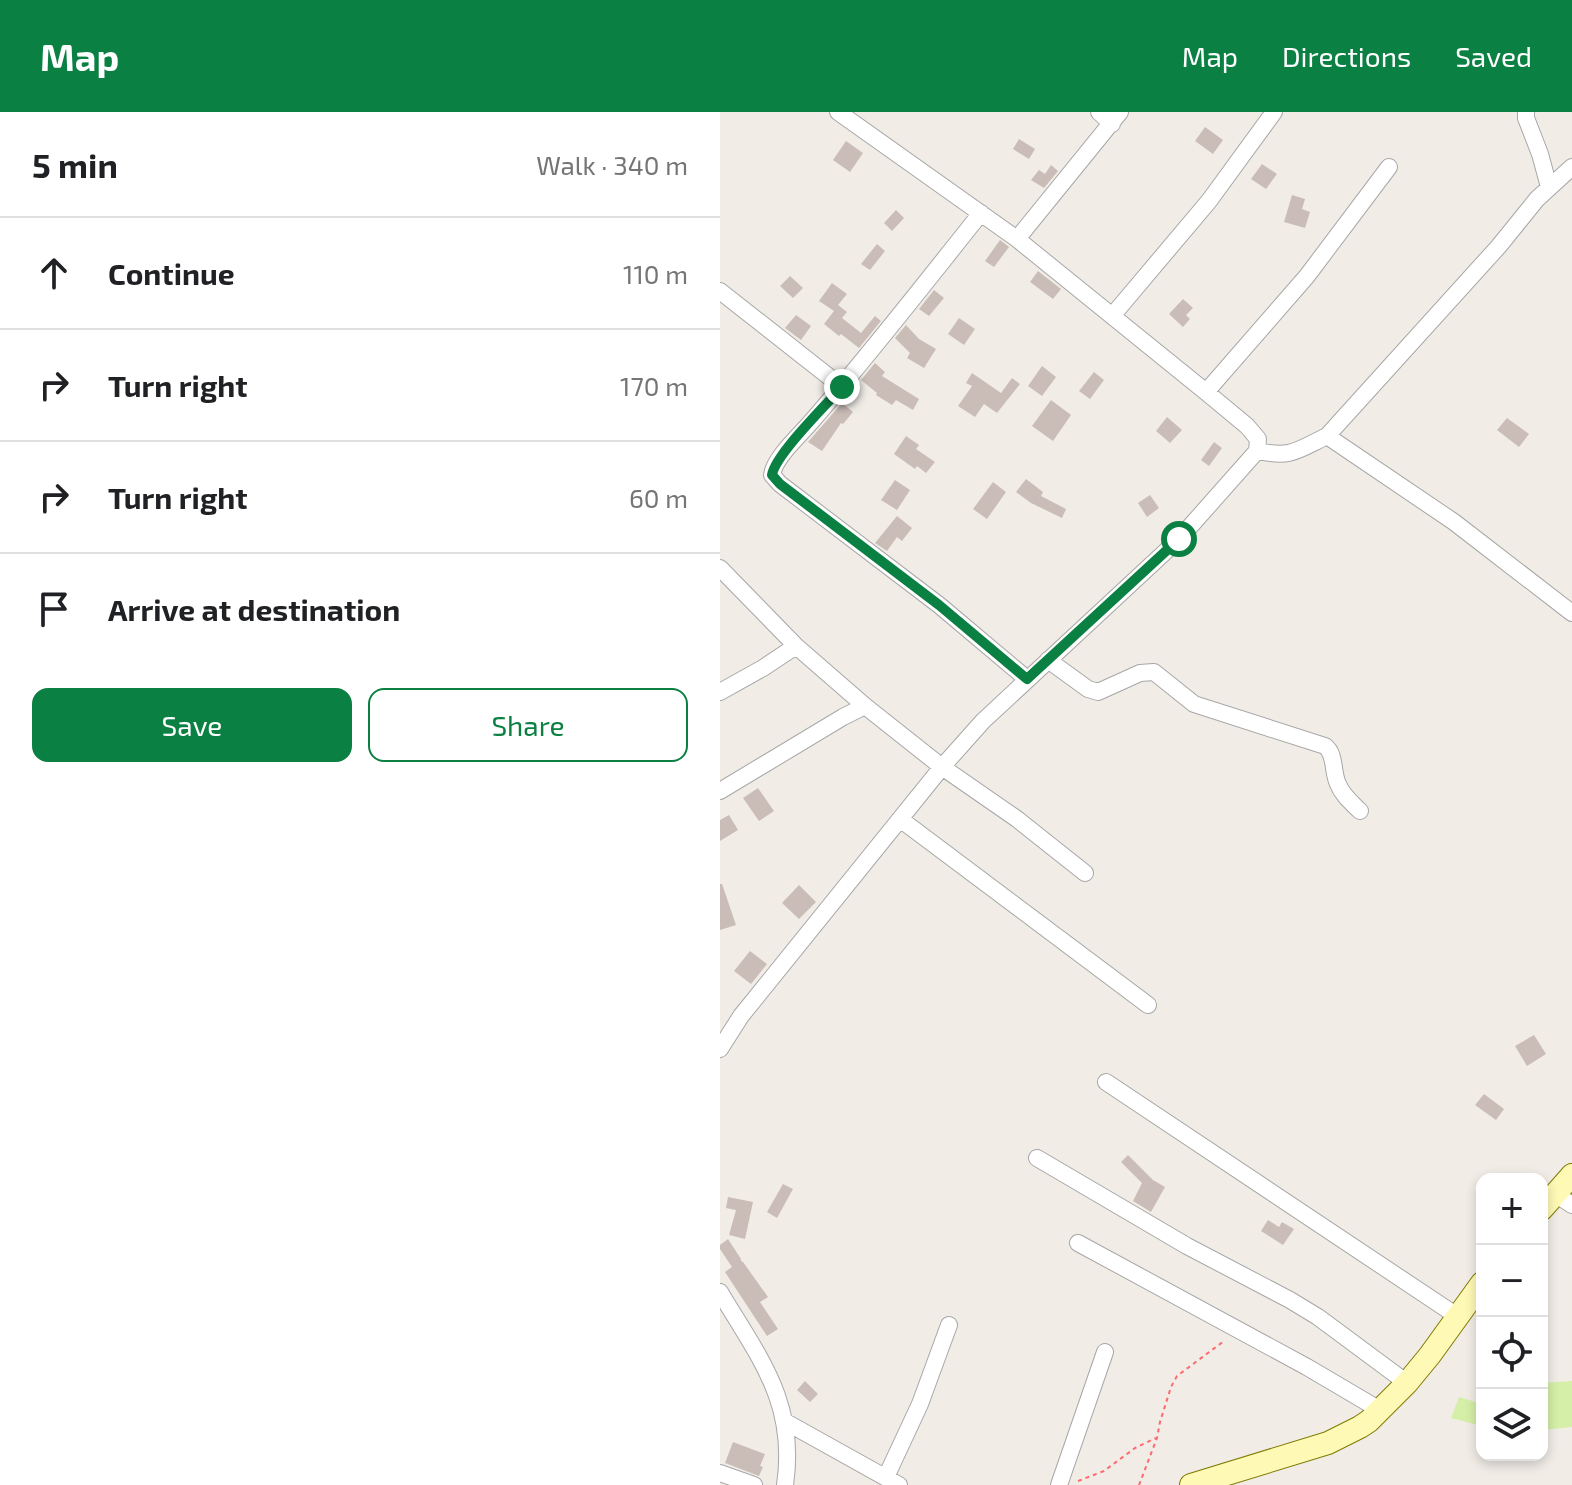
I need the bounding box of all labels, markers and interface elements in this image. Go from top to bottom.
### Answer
text: Map [40,33,119,79]
text: Map [1182,39,1238,73]
text: Directions [1282,39,1411,73]
text: Saved [1455,39,1532,73]
text: 5 min [32,144,118,185]
text: Walk · 340 m [536,149,688,180]
icon: ahead [32,251,76,295]
text: Continue [108,255,235,291]
text: 110 m [623,258,688,289]
icon: right [32,363,76,407]
text: Turn right [108,367,248,403]
route end [824,369,860,405]
text: 170 m [620,370,688,401]
icon: right [32,475,76,519]
text: Turn right [108,479,248,515]
text: 60 m [629,482,688,513]
route start [1161,521,1197,557]
icon: arrive [32,587,76,631]
text: Arrive at destination [108,591,400,627]
button: Save [32,688,352,762]
button: Share [368,688,688,762]
map controls [1476,1173,1548,1461]
button: + [1476,1173,1548,1245]
button: − [1476,1245,1548,1317]
button: locate [1476,1317,1548,1389]
button: layers [1476,1389,1548,1461]

